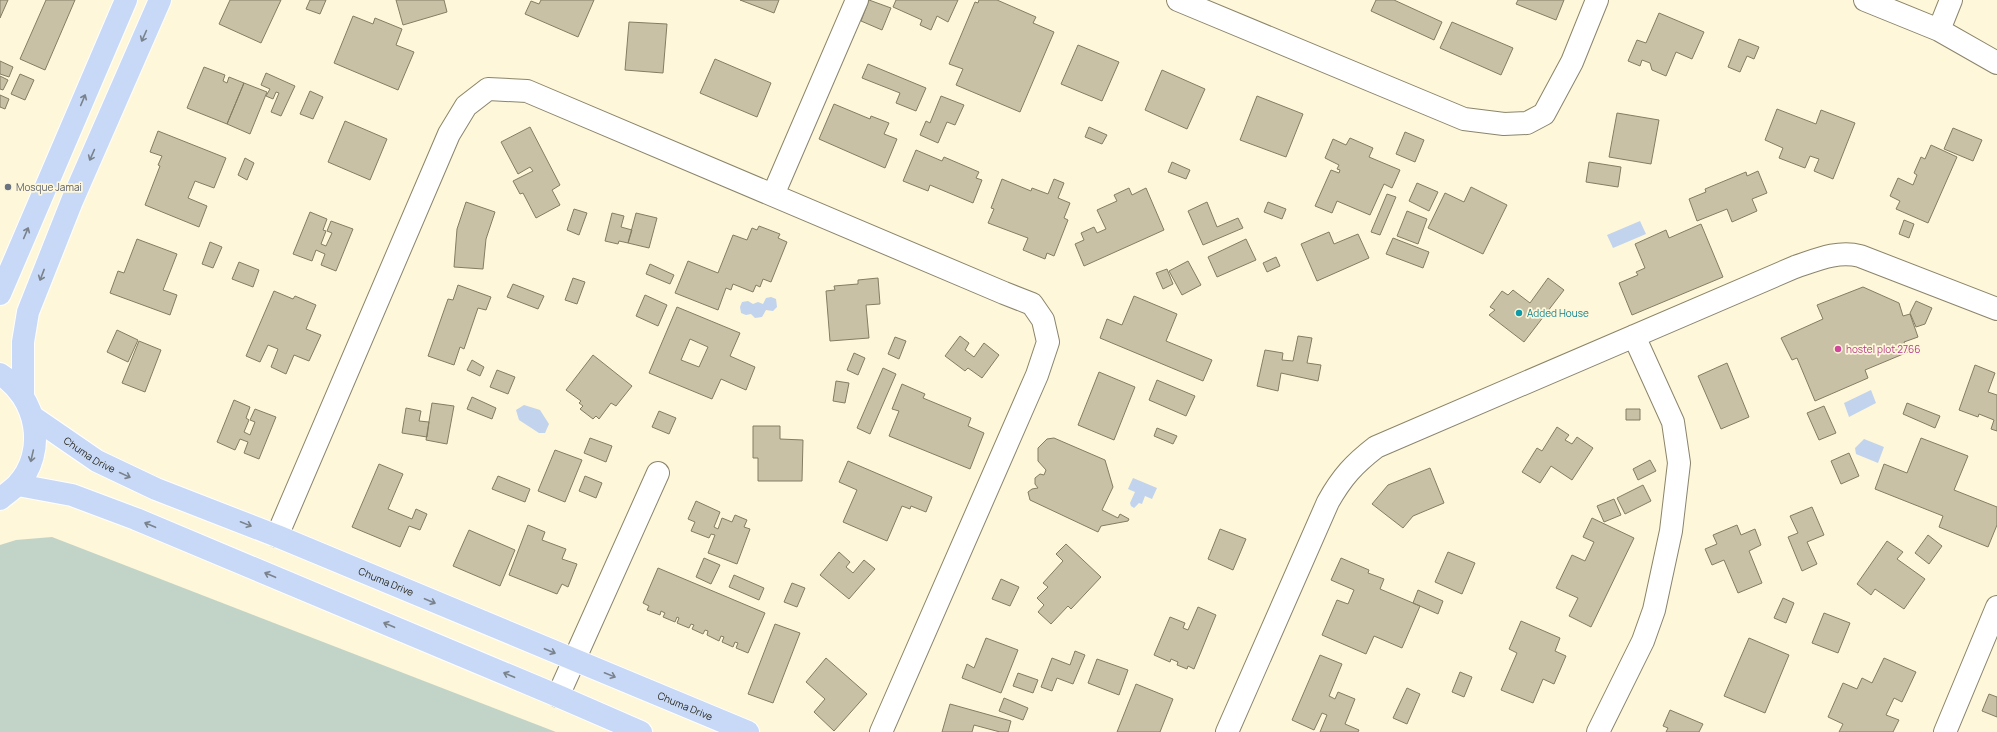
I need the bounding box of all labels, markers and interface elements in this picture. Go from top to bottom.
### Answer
one-way arrow [140,29,148,41]
one-way arrow [80,95,87,107]
one-way arrow [88,148,95,160]
place label: Mosque Jamai [16,180,82,194]
marker: Mosque Jamai [3,182,13,192]
one-way arrow [23,227,31,239]
one-way arrow [37,268,45,280]
place label: Added House [1527,306,1589,320]
marker: Added House [1514,308,1524,318]
place label: hostel plot 2766 [1846,342,1920,356]
marker: hostel plot 2766 [1833,344,1843,354]
street label: Chuma Drive [61,433,118,476]
one-way arrow [28,449,35,462]
one-way arrow [119,472,131,479]
one-way arrow [144,521,156,528]
one-way arrow [239,521,251,528]
street label: Chuma Drive [356,564,416,599]
one-way arrow [264,571,276,578]
one-way arrow [424,598,436,605]
one-way arrow [384,621,396,628]
one-way arrow [544,648,556,655]
one-way arrow [504,671,516,679]
one-way arrow [604,672,616,680]
street label: Chuma Drive [656,688,715,724]

